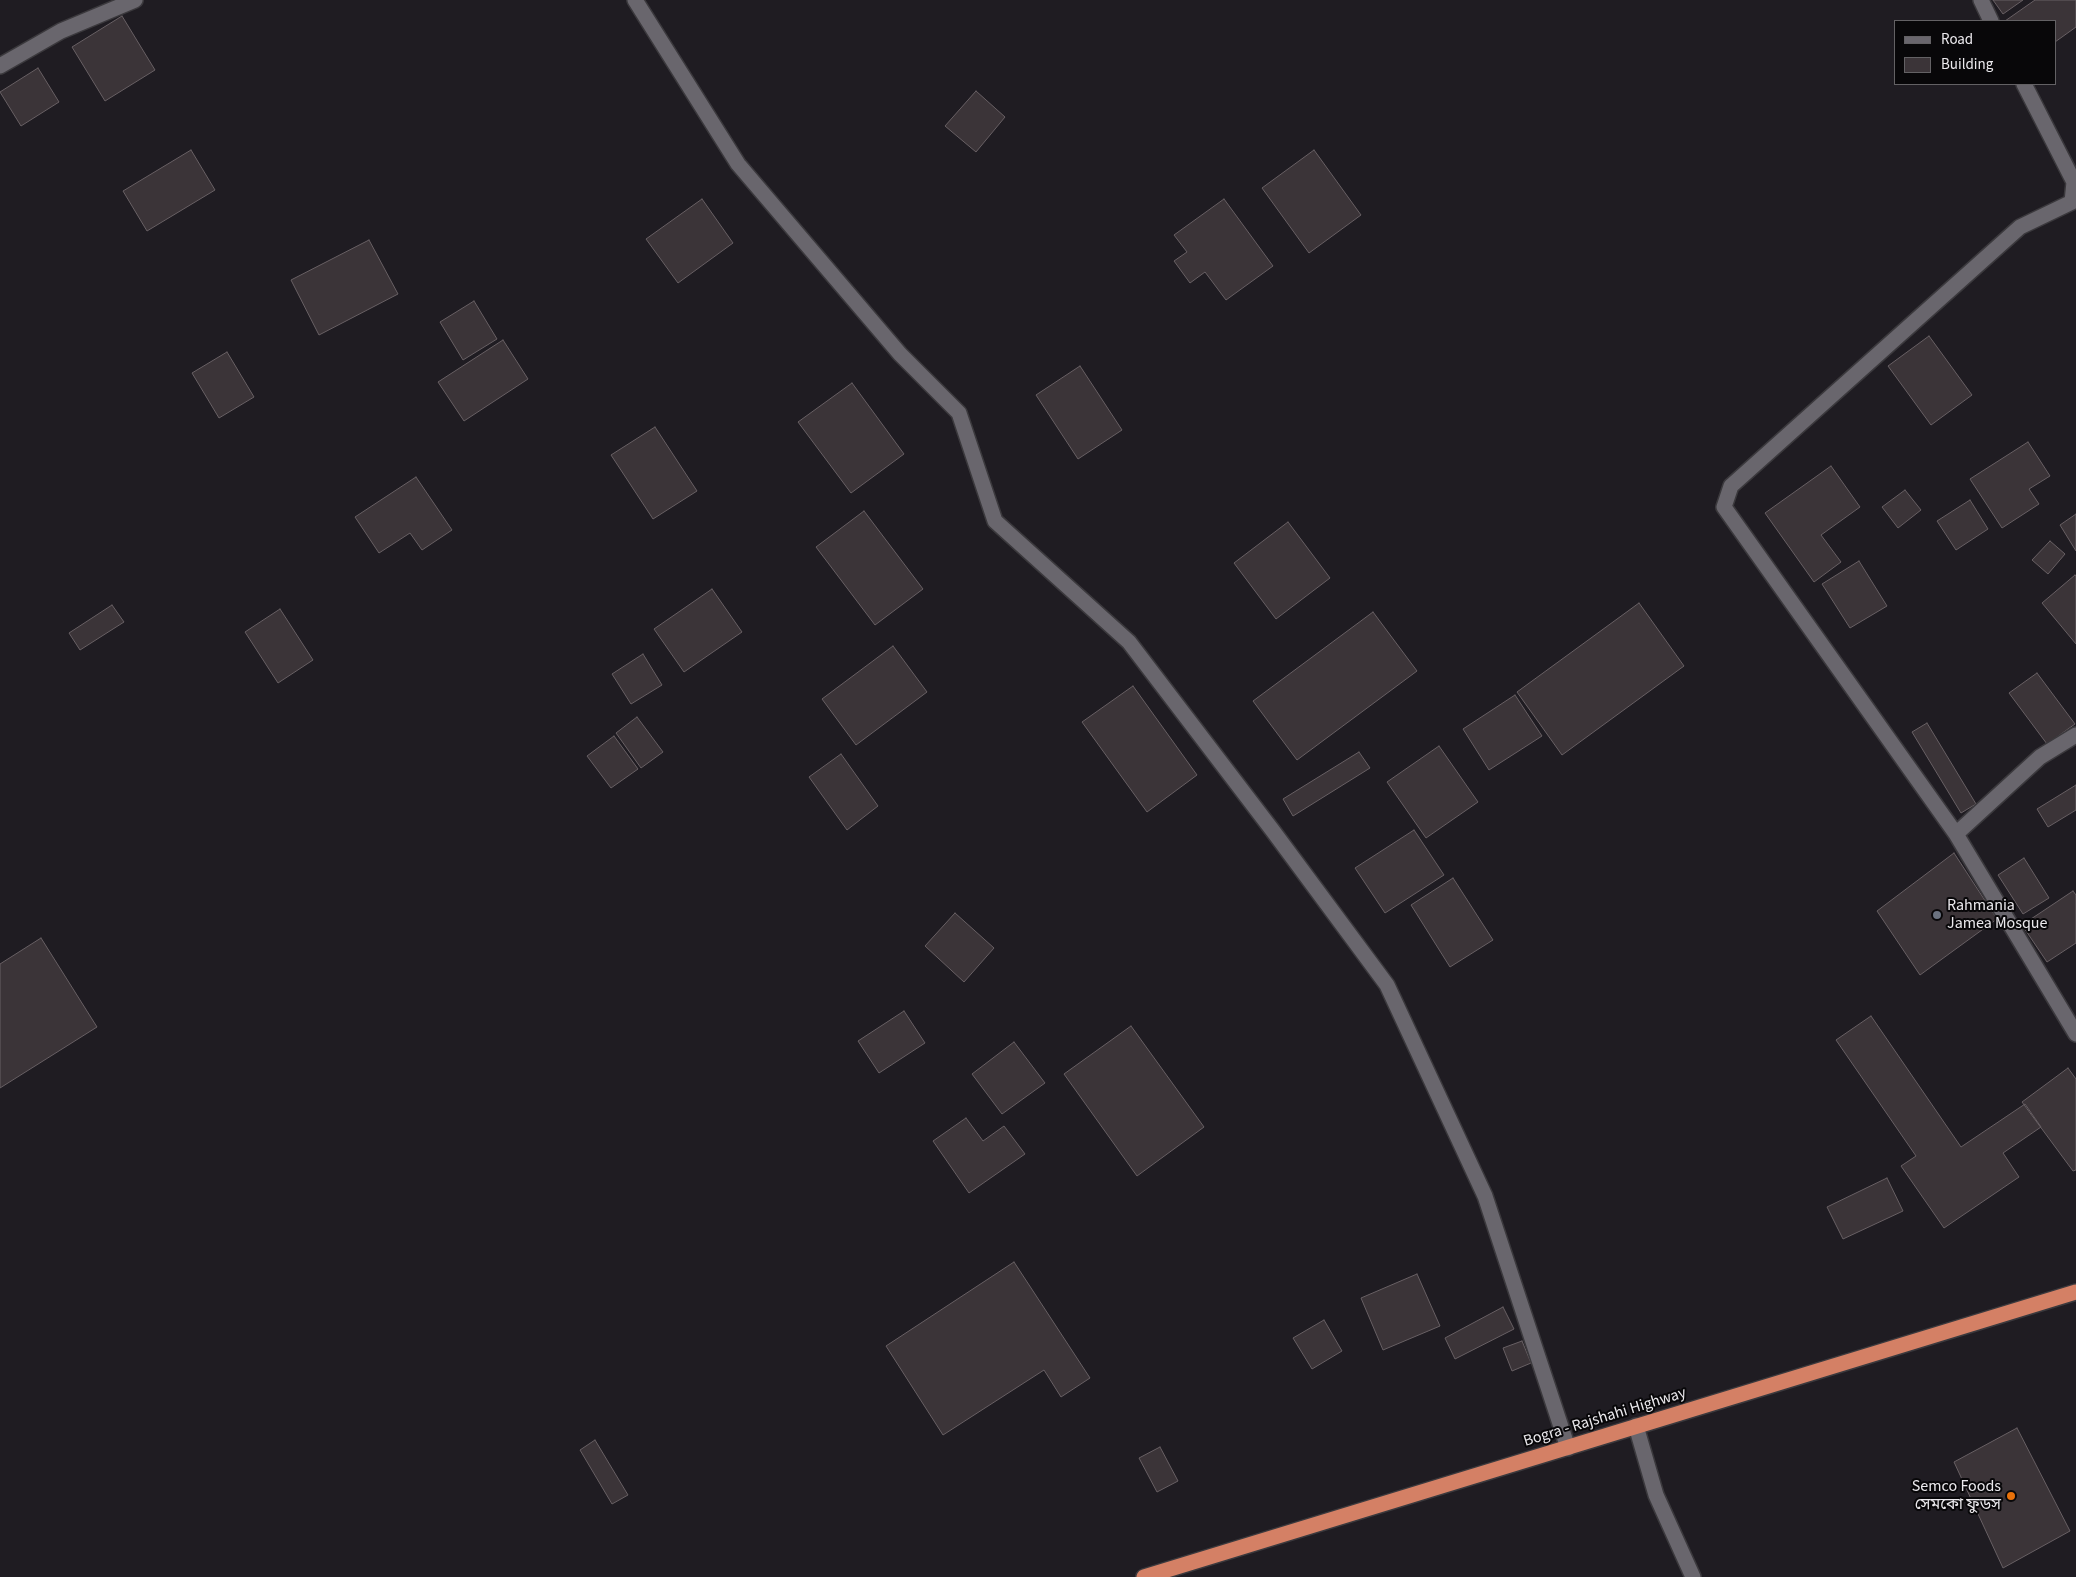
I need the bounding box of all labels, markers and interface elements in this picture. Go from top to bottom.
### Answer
legend [1894,20,2056,85]
text: Road [1941,29,1973,50]
text: Building [1941,54,1993,75]
place label: Rahmania Jamea Mosque [1947,896,2047,934]
marker: Rahmania Jamea Mosque [1931,909,1943,921]
street label: Bogra - Rajshahi Highway [1521,1384,1689,1452]
place label: Semco Foods সেমকো ফুডস [1912,1477,2001,1515]
marker: Semco Foods সেমকো ফুডস [2005,1490,2017,1502]

